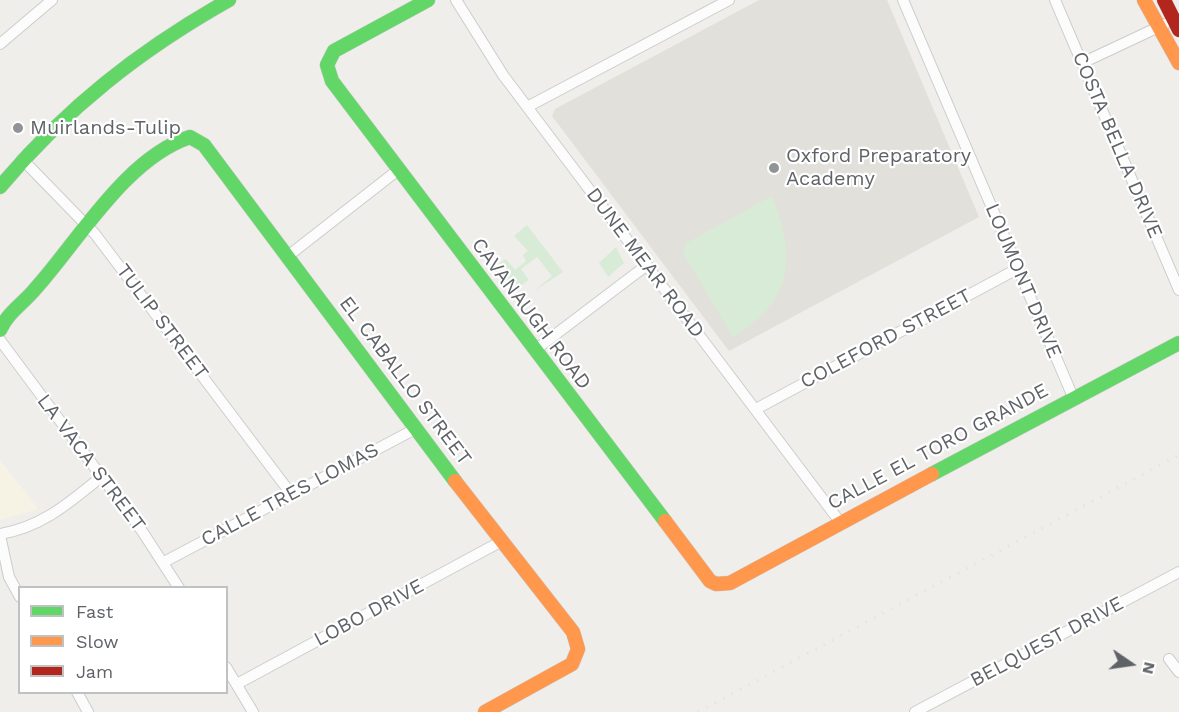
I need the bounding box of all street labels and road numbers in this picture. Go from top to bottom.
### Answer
street label: COSTA BELLA DRIVE [1067,48,1167,242]
street label: DUNE MEAR ROAD [581,183,709,343]
street label: LOUMONT DRIVE [980,200,1066,362]
street label: CAVANAUGH ROAD [466,233,596,395]
street label: TULIP STREET [111,260,213,384]
street label: COLEFORD STREET [796,284,976,394]
street label: EL CABALLO STREET [334,292,476,470]
street label: CALLE EL TORO GRANDE [824,379,1052,515]
street label: LA VACA STREET [32,390,150,536]
street label: CALLE TRES LOMAS [197,438,383,552]
street label: LOBO DRIVE [310,574,428,652]
street label: BELQUEST DRIVE [966,592,1128,692]

